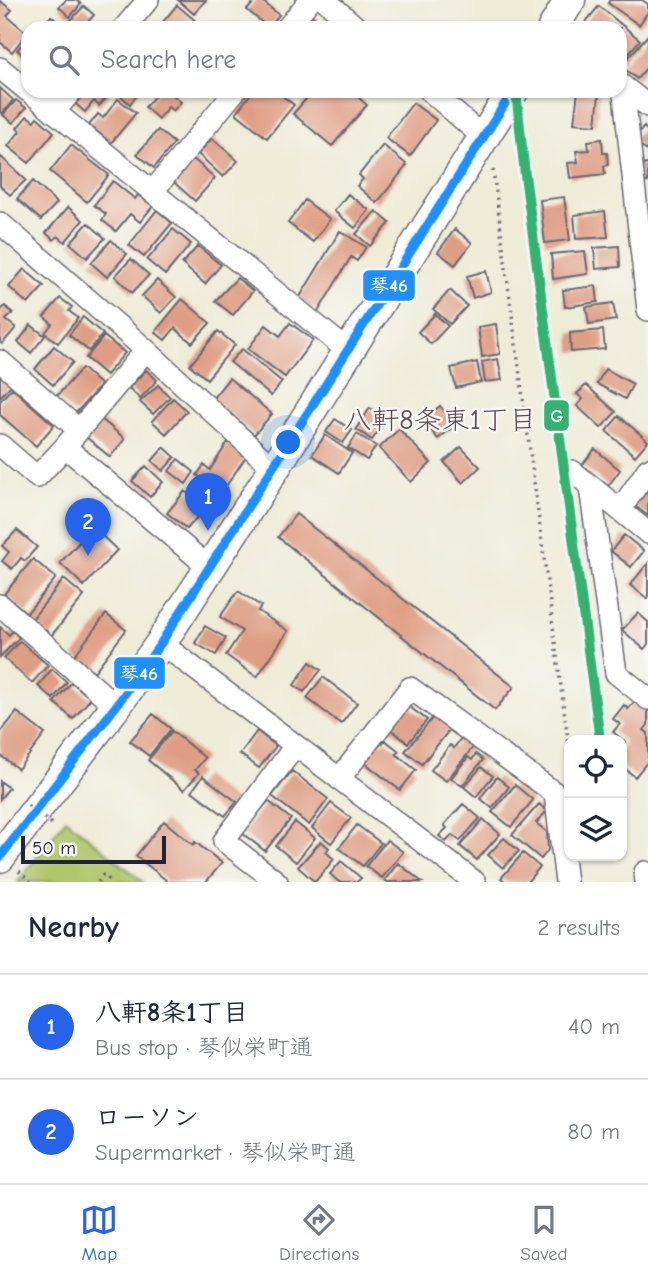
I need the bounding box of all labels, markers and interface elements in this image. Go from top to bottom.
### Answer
search box [21,21,627,98]
icon: search [45,41,83,79]
text: Search here [101,45,236,75]
line badge: 琴46 [362,269,416,302]
text: 琴46 [370,275,408,297]
line badge: G [543,399,570,432]
district label: 八軒8条東1丁目 [343,404,537,436]
text: G [550,405,564,427]
your location [271,425,305,459]
pin: 1 [185,473,231,531]
pin: 2 [65,498,111,556]
line badge: 琴46 [113,656,166,690]
text: 琴46 [120,663,158,685]
map controls [564,735,627,861]
button: locate [564,735,627,798]
button: layers [564,798,627,861]
scale bar [21,833,166,865]
text: 50 m [32,837,76,859]
text: Nearby [28,910,119,945]
text: 2 results [538,914,620,941]
text: 八軒8条1丁目 [95,998,249,1028]
text: 1 [46,1013,56,1040]
text: 40 m [568,1013,620,1040]
text: Bus stop · 琴似栄町通 [95,1034,313,1061]
text: ローソン [95,1103,199,1133]
text: 2 [45,1118,57,1145]
text: 80 m [567,1118,620,1145]
text: Supermarket · 琴似栄町通 [95,1139,356,1166]
tab: Map [80,1201,118,1265]
tab: Directions [279,1201,359,1265]
tab: Saved [520,1201,568,1265]

